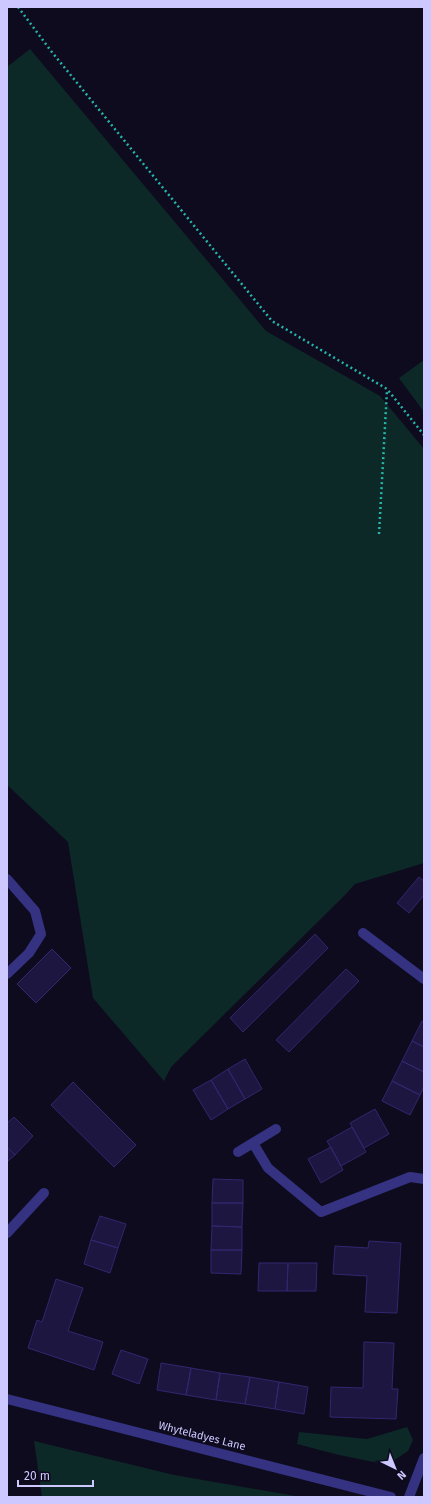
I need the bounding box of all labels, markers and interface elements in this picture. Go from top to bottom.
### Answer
street label: Whyteladyes Lane [157,1419,247,1453]
north arrow [375,1448,415,1488]
scale bar [18,1462,93,1488]
text: N [394,1468,409,1482]
text: 20 m [24,1469,50,1483]

